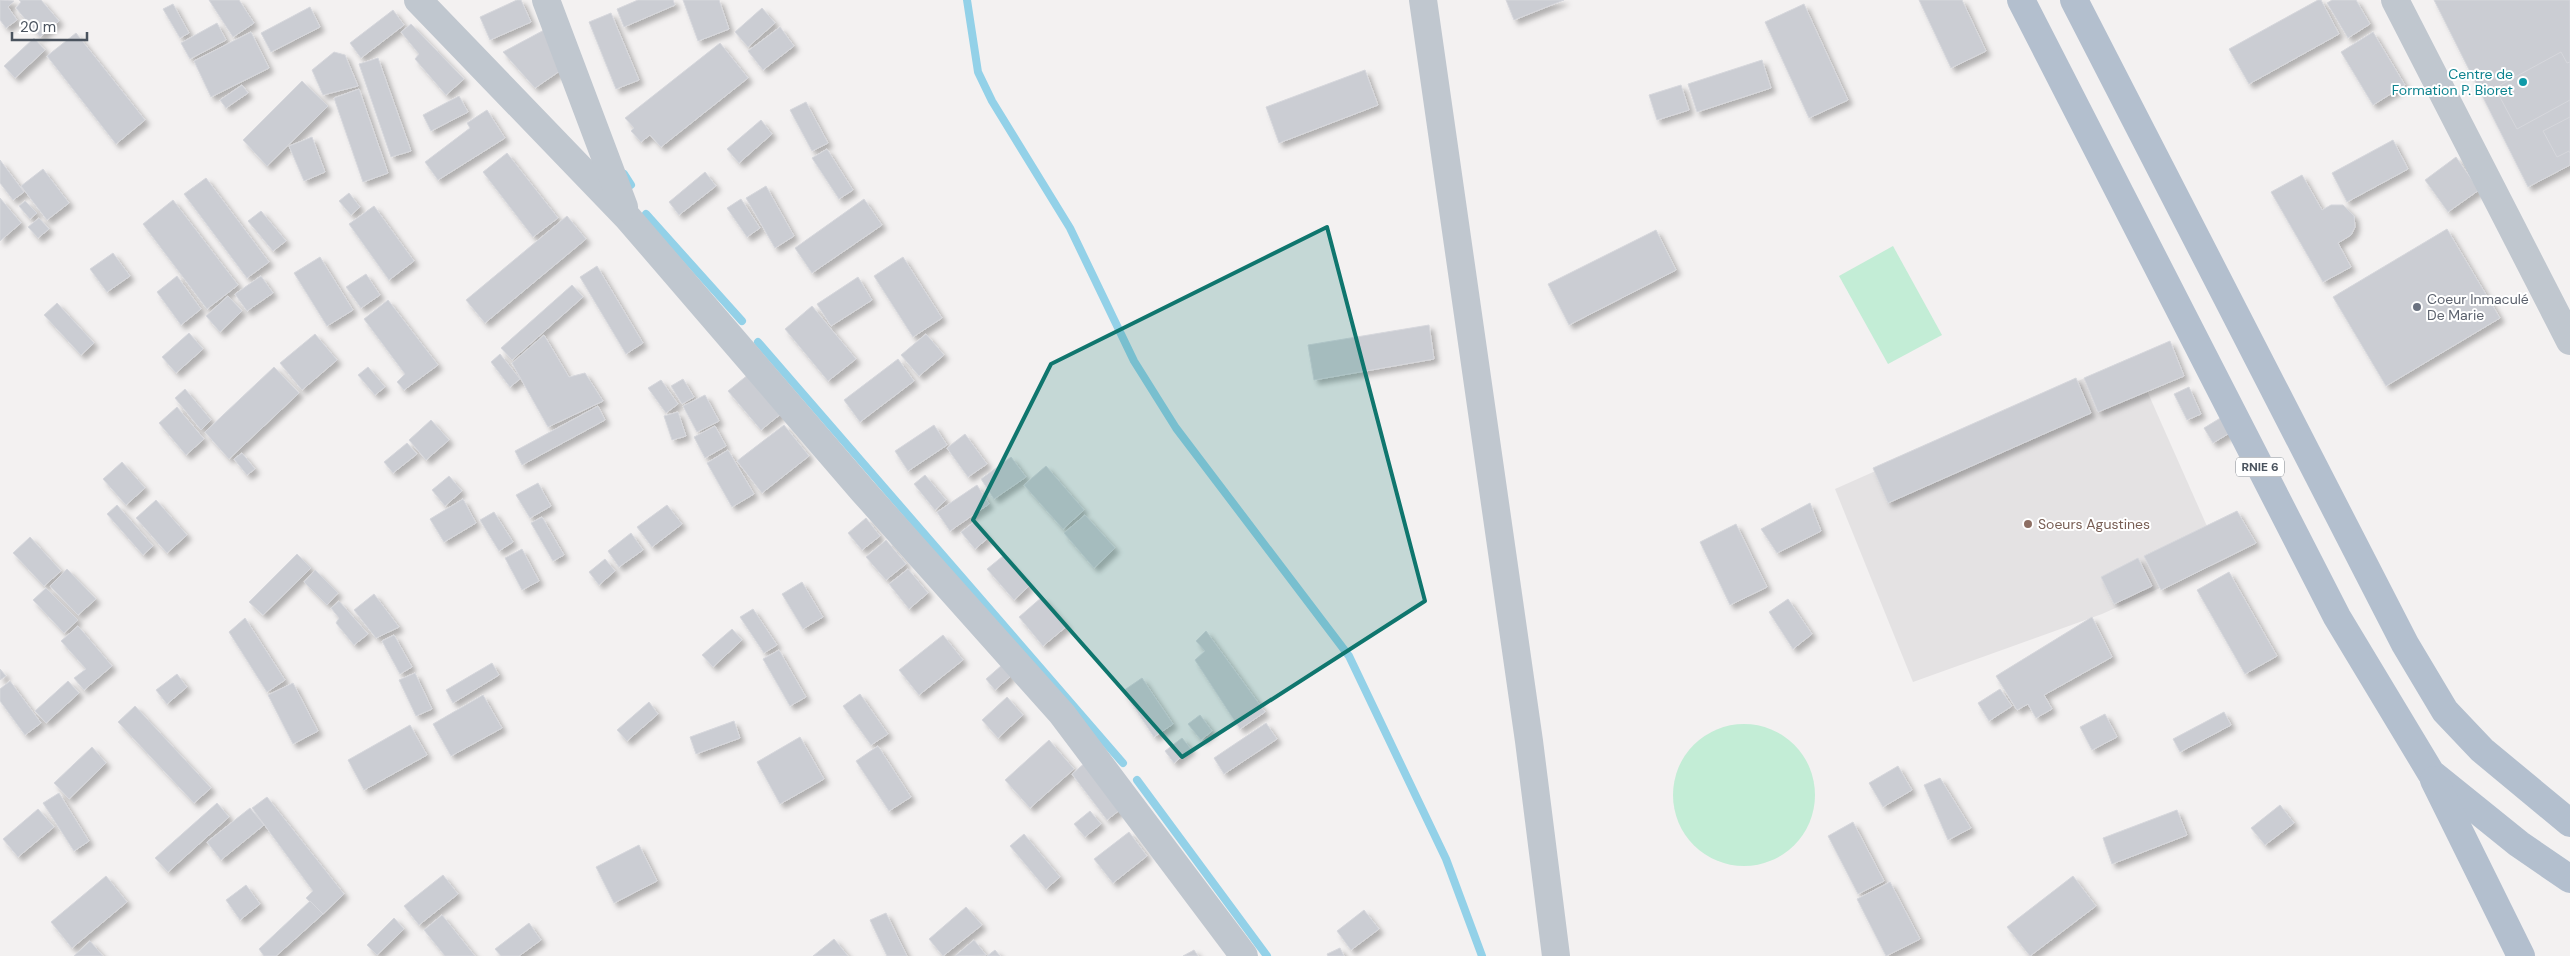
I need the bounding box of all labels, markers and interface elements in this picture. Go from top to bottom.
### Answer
scale bar [12,10,88,42]
text: 20 m [20,17,56,37]
place label: Centre de Formation P. Bioret [2392,65,2513,99]
marker: Centre de Formation P. Bioret [2517,76,2529,88]
place label: Coeur Inmaculé De Marie [2427,290,2529,324]
marker: Coeur Inmaculé De Marie [2411,301,2423,313]
road number: RNIE 6 [2236,458,2284,477]
place label: Soeurs Agustines [2038,515,2150,533]
marker: Soeurs Agustines [2022,518,2034,530]

